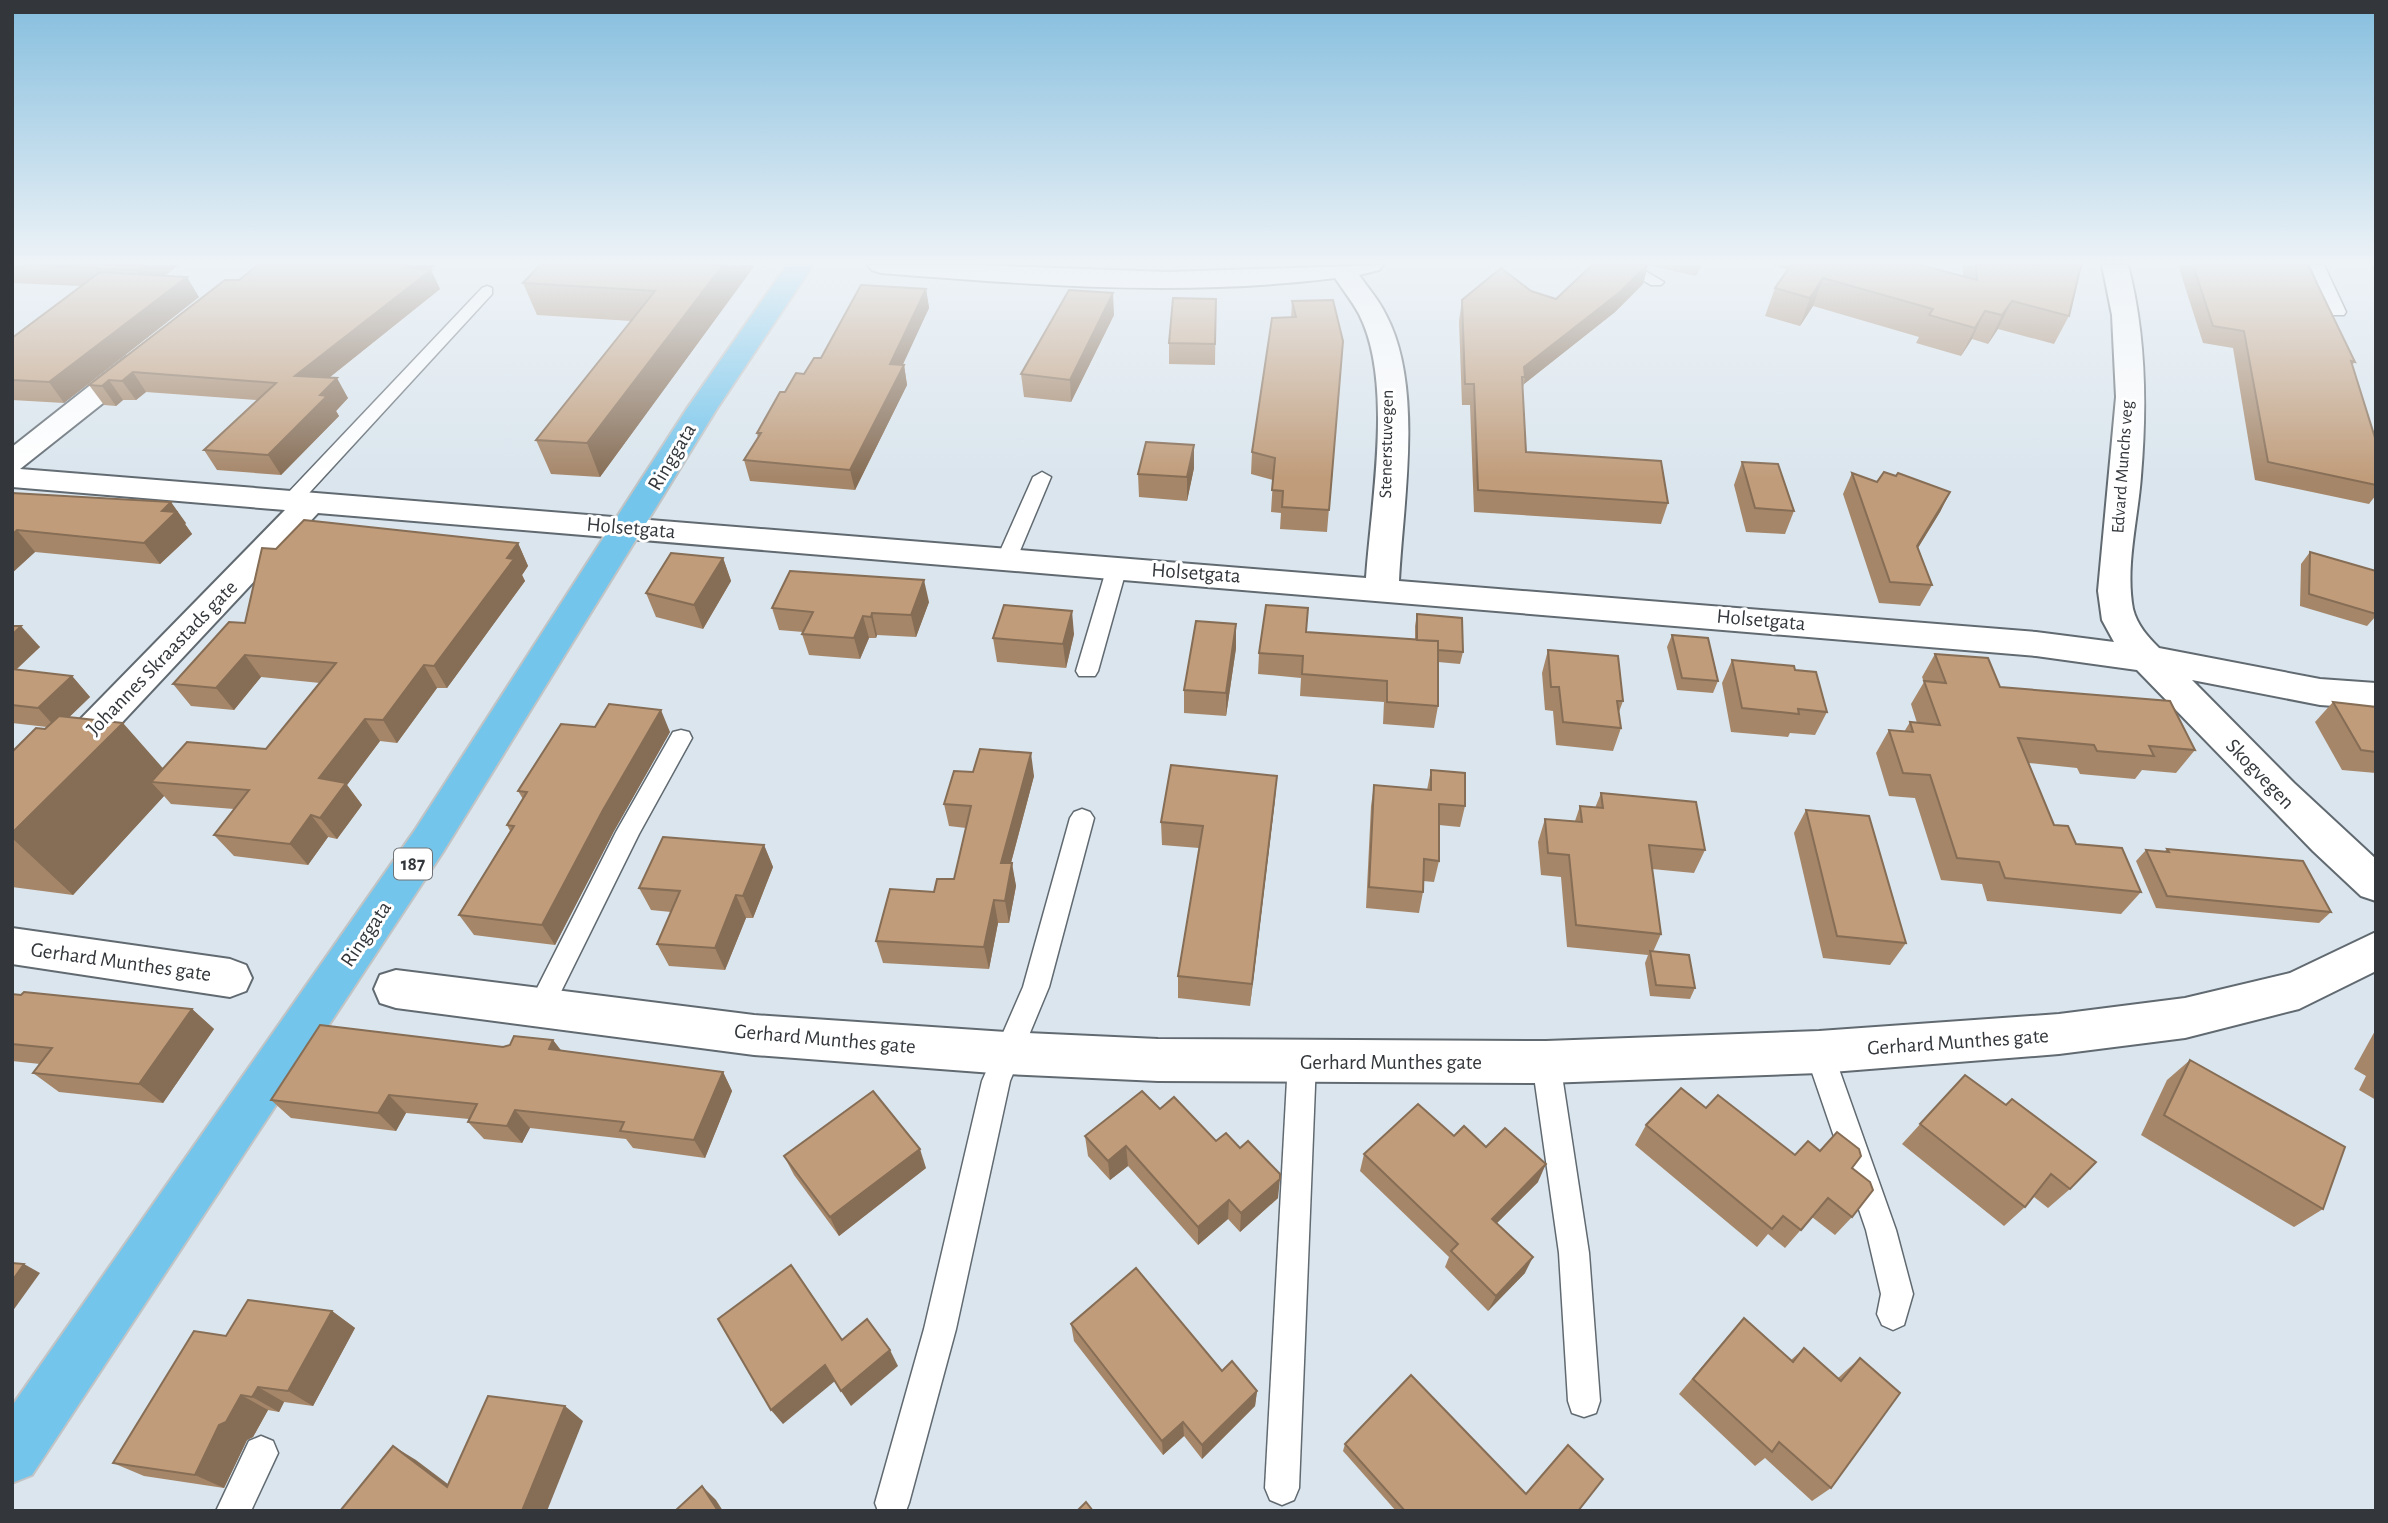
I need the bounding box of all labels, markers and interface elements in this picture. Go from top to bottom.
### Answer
street label: Stenerstuvegen [1377,389,1397,499]
street label: Edvard Munchs veg [2109,400,2137,534]
street label: Ringgata [644,420,700,494]
street label: Holsetgata [586,514,677,542]
street label: Holsetgata [1151,559,1242,587]
street label: Johannes Skraastads gate [83,576,241,740]
street label: Holsetgata [1716,606,1807,634]
street label: Skogvegen [2222,735,2298,813]
road number: 187 [394,848,432,880]
street label: Ringgata [337,897,396,970]
street label: Gerhard Munthes gate [29,939,213,985]
street label: Gerhard Munthes gate [733,1021,917,1057]
street label: Gerhard Munthes gate [1867,1025,2049,1059]
street label: Gerhard Munthes gate [1300,1052,1482,1073]

